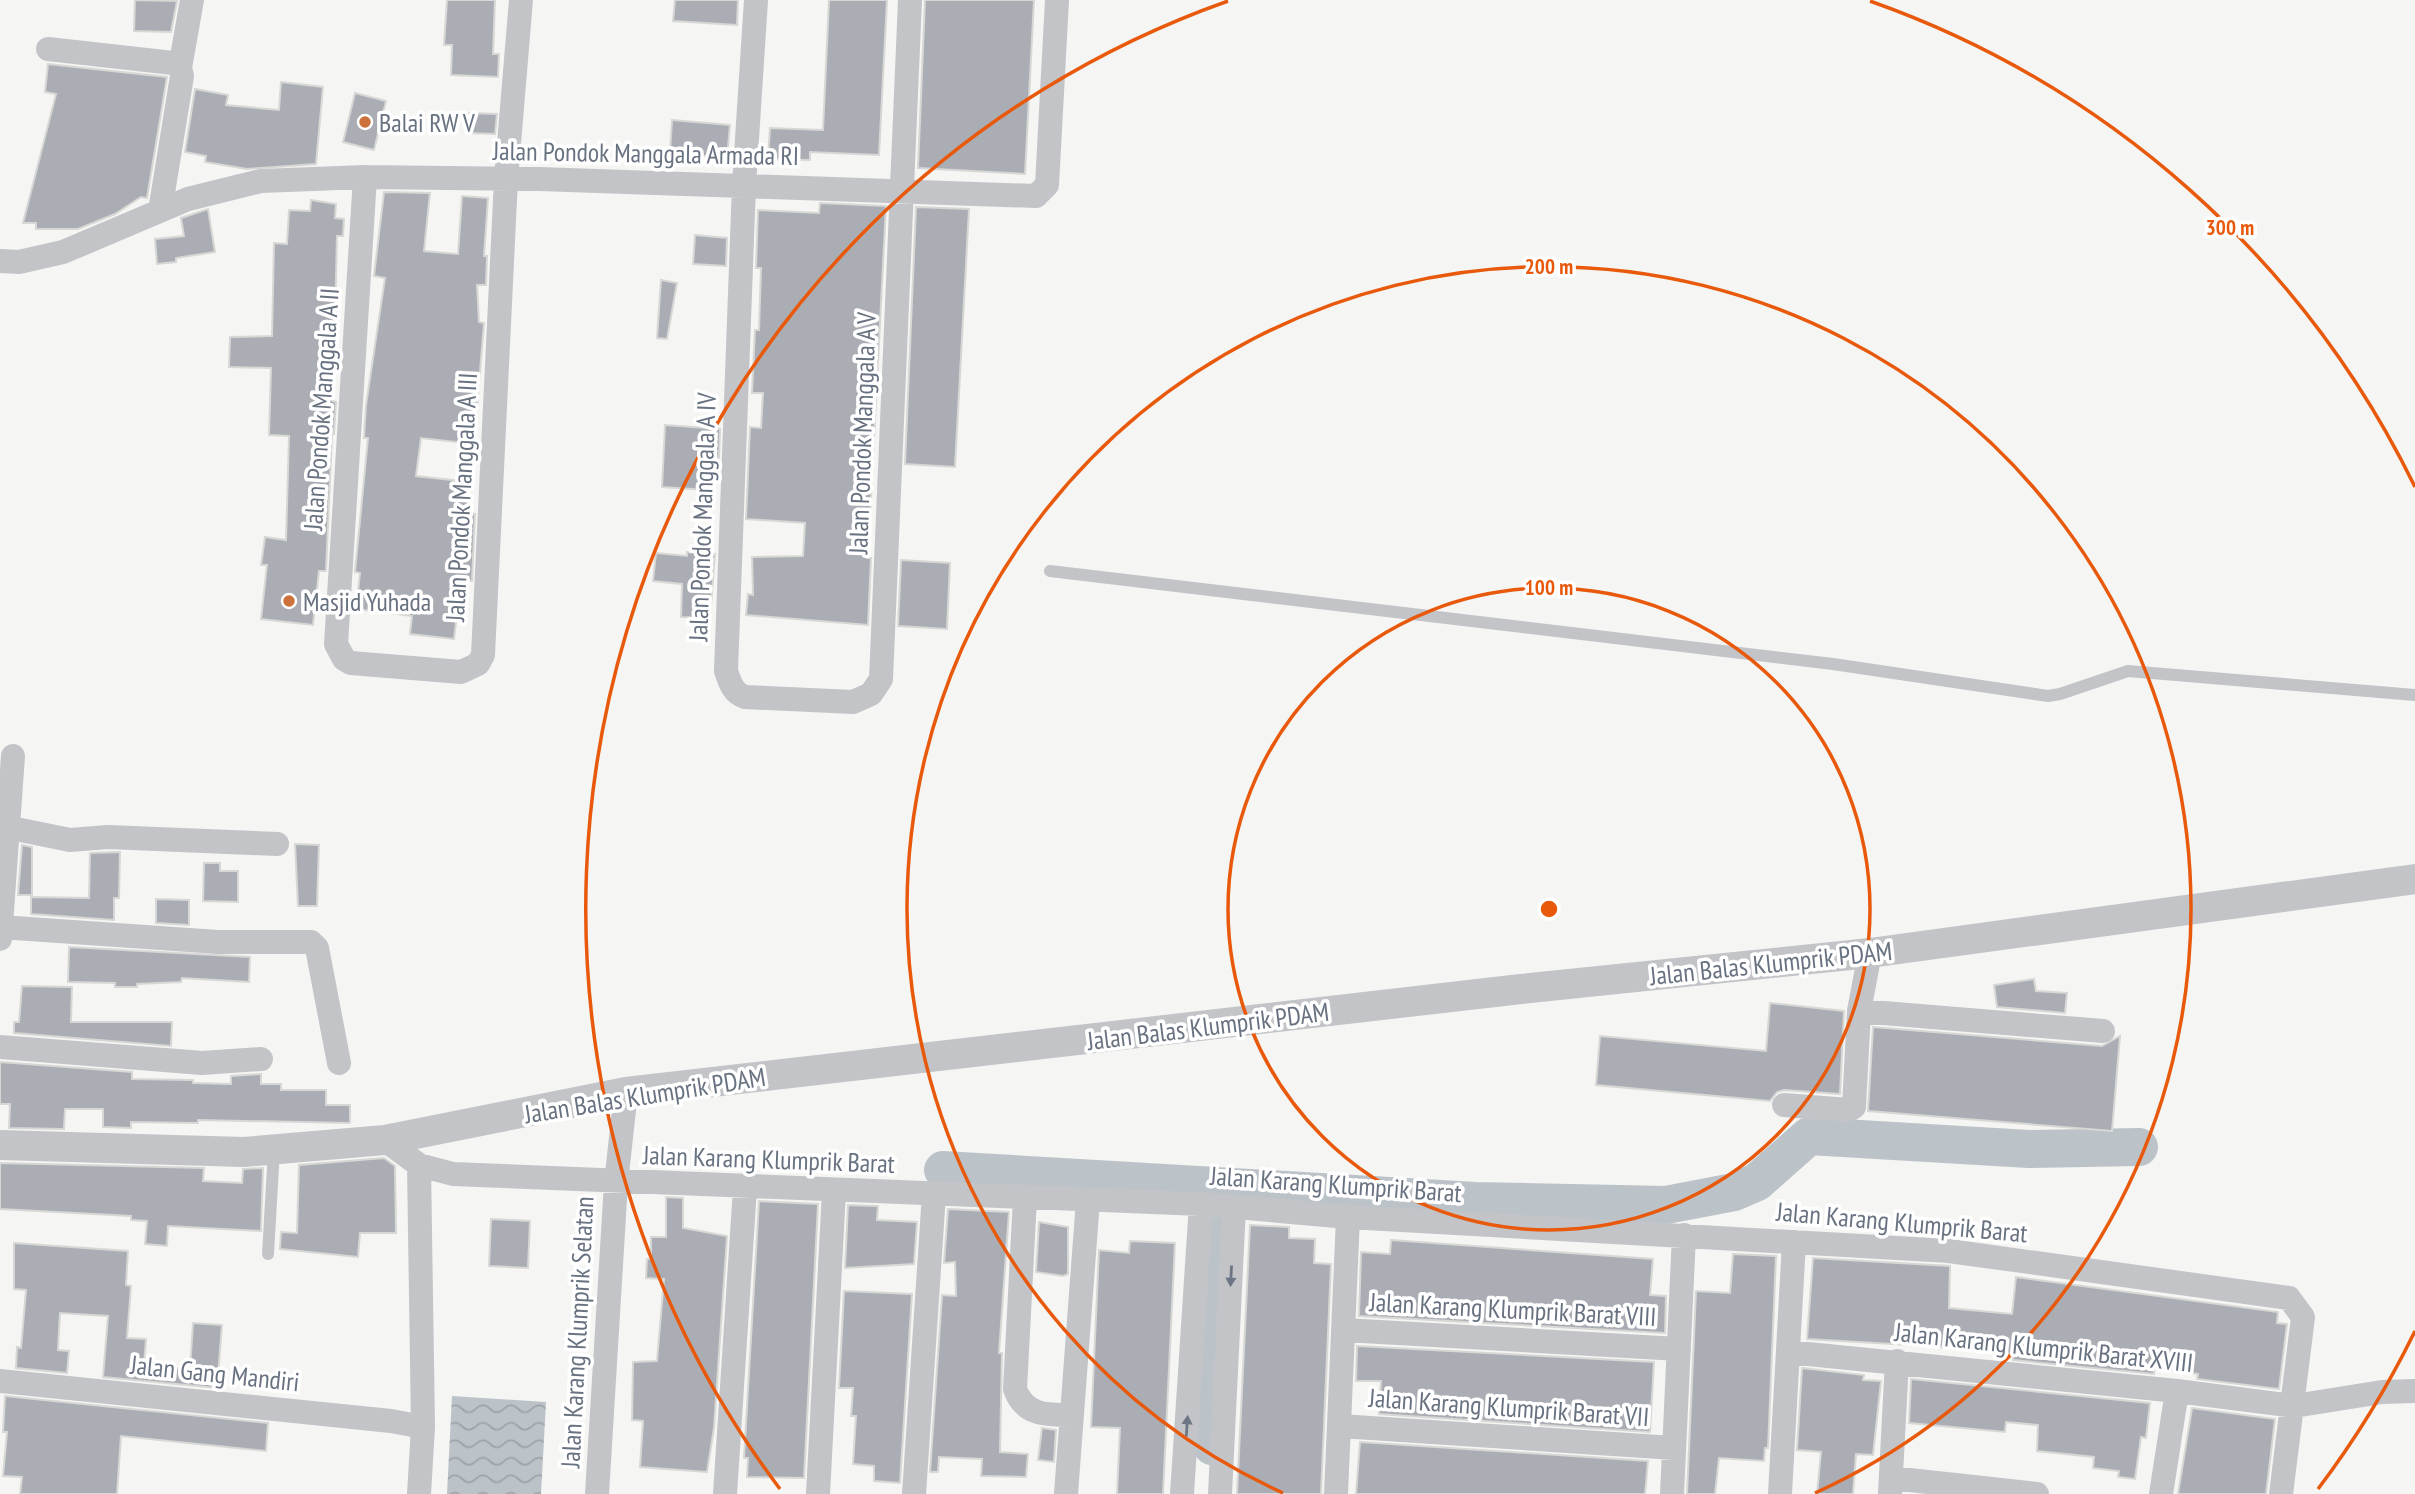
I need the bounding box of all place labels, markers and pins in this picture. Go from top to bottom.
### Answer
place label: Balai RW V [379,106,476,139]
marker: Balai RW V [357,114,373,130]
place label: Masjid Yuhada [303,585,431,618]
marker: Masjid Yuhada [281,593,297,609]
centre of rings [1537,897,1561,921]

